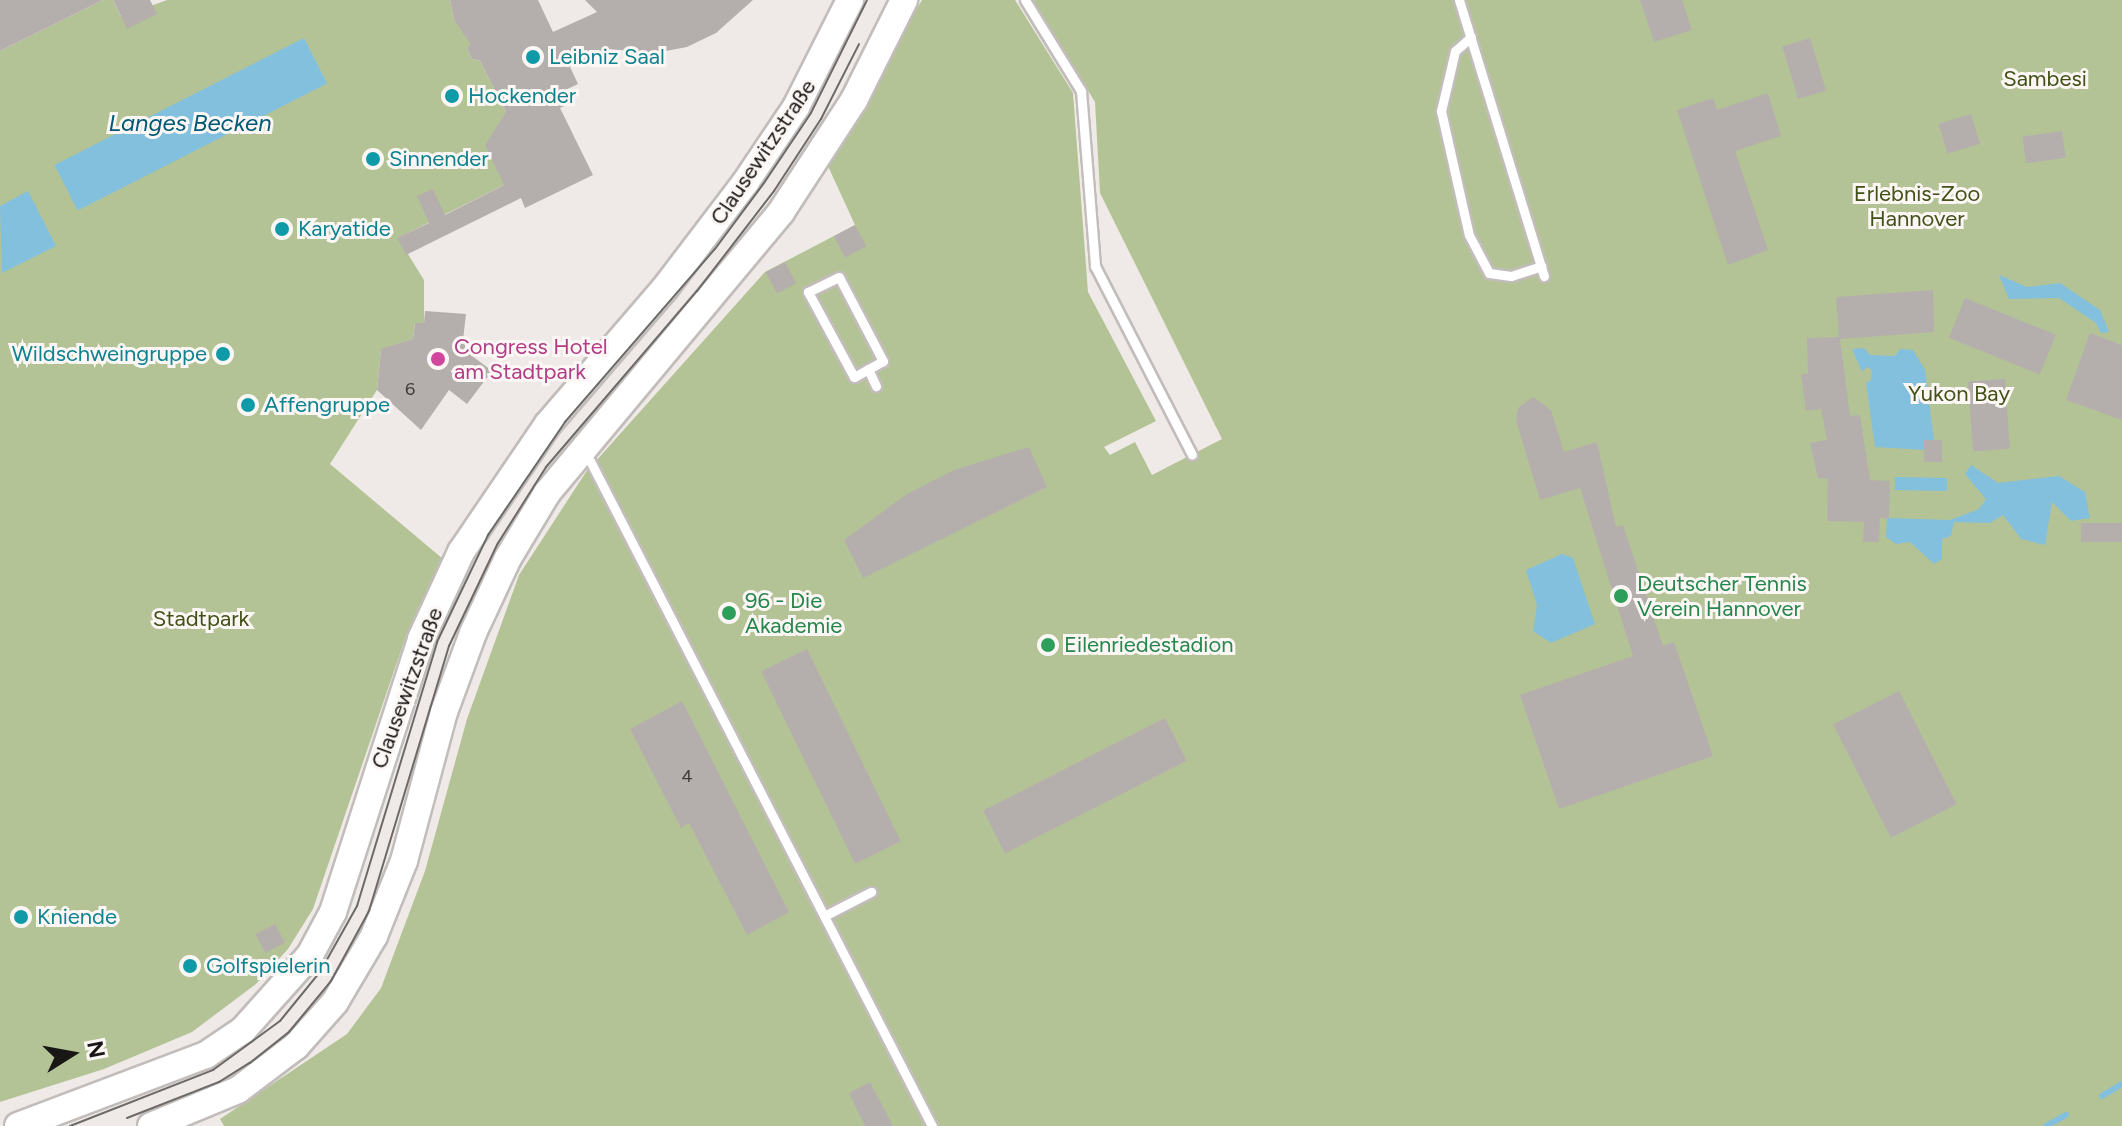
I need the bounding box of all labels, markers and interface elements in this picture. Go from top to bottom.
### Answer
place label: Leibniz Saal [549,44,665,70]
marker: Leibniz Saal [524,48,542,66]
park label: Sambesi [2003,66,2087,92]
street label: Clausewitzstraße [705,74,821,230]
place label: Hockender [468,83,576,109]
marker: Hockender [443,87,461,105]
water label: Langes Becken [108,109,272,137]
place label: Sinnender [389,146,489,172]
marker: Sinnender [364,150,382,168]
park label: Erlebnis-Zoo Hannover [1854,180,1980,232]
place label: Karyatide [298,216,391,242]
marker: Karyatide [273,220,291,238]
place label: Congress Hotel am Stadtpark [454,333,608,384]
place label: Wildschweingruppe [12,341,207,367]
marker: Wildschweingruppe [214,345,232,363]
marker: Congress Hotel am Stadtpark [429,350,447,368]
house number: 6 [405,378,415,400]
park label: Yukon Bay [1908,381,2010,407]
place label: Affengruppe [264,392,390,418]
marker: Affengruppe [239,396,257,414]
place label: Deutscher Tennis Verein Hannover [1637,570,1807,622]
place label: 96 - Die Akademie [745,587,842,638]
marker: Deutscher Tennis Verein Hannover [1612,587,1630,605]
street label: Clausewitzstraße [366,604,448,772]
marker: 96 - Die Akademie [720,604,738,622]
park label: Stadtpark [153,606,249,632]
place label: Eilenriedestadion [1064,632,1233,658]
marker: Eilenriedestadion [1039,636,1057,654]
house number: 4 [681,765,693,787]
place label: Kniende [37,904,117,930]
marker: Kniende [12,908,30,926]
place label: Golfspielerin [206,953,330,979]
marker: Golfspielerin [181,957,199,975]
north arrow [32,1014,112,1094]
text: N [81,1038,111,1060]

